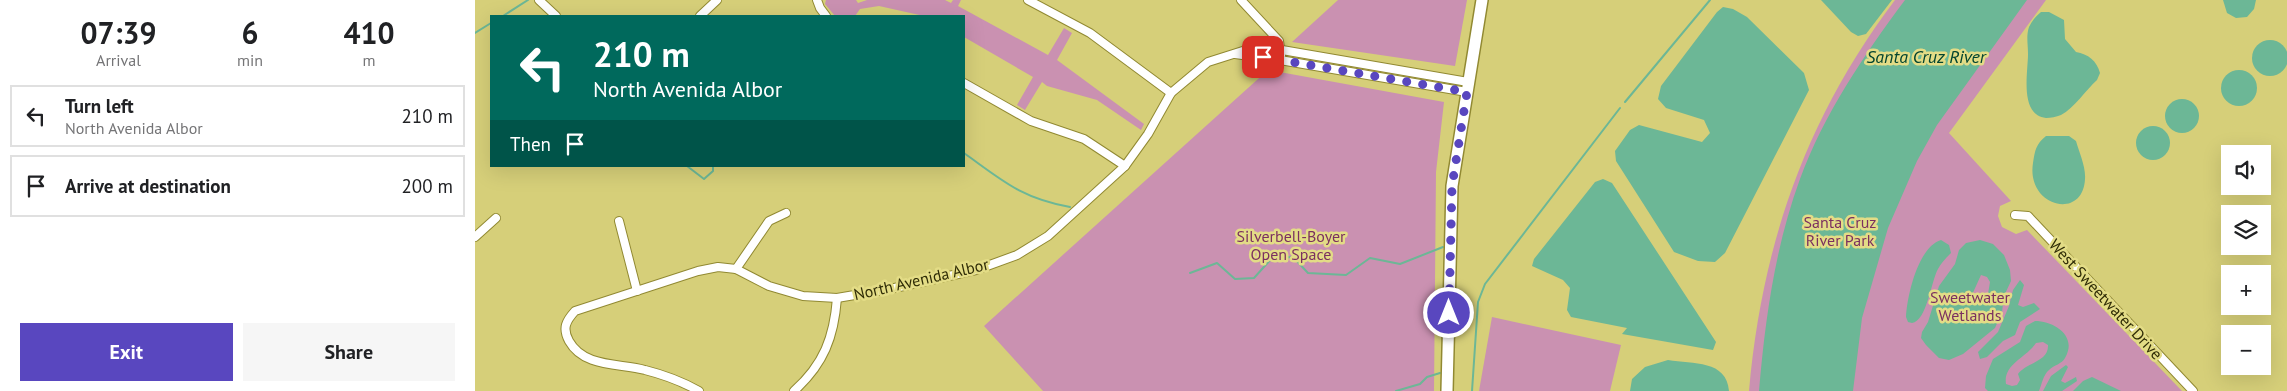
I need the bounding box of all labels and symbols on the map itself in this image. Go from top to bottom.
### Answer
pin [1242,36,1284,78]
water label: Santa Cruz River [1866,45,1987,68]
park label: Santa Cruz River Park [1804,212,1876,250]
park label: Silverbell-Boyer Open Space [1236,226,1346,264]
street label: West Sweetwater Drive [2045,235,2167,363]
street label: North Avenida Albor [852,254,991,304]
position arrow [1422,286,1474,338]
park label: Sweetwater Wetlands [1930,287,2011,325]

